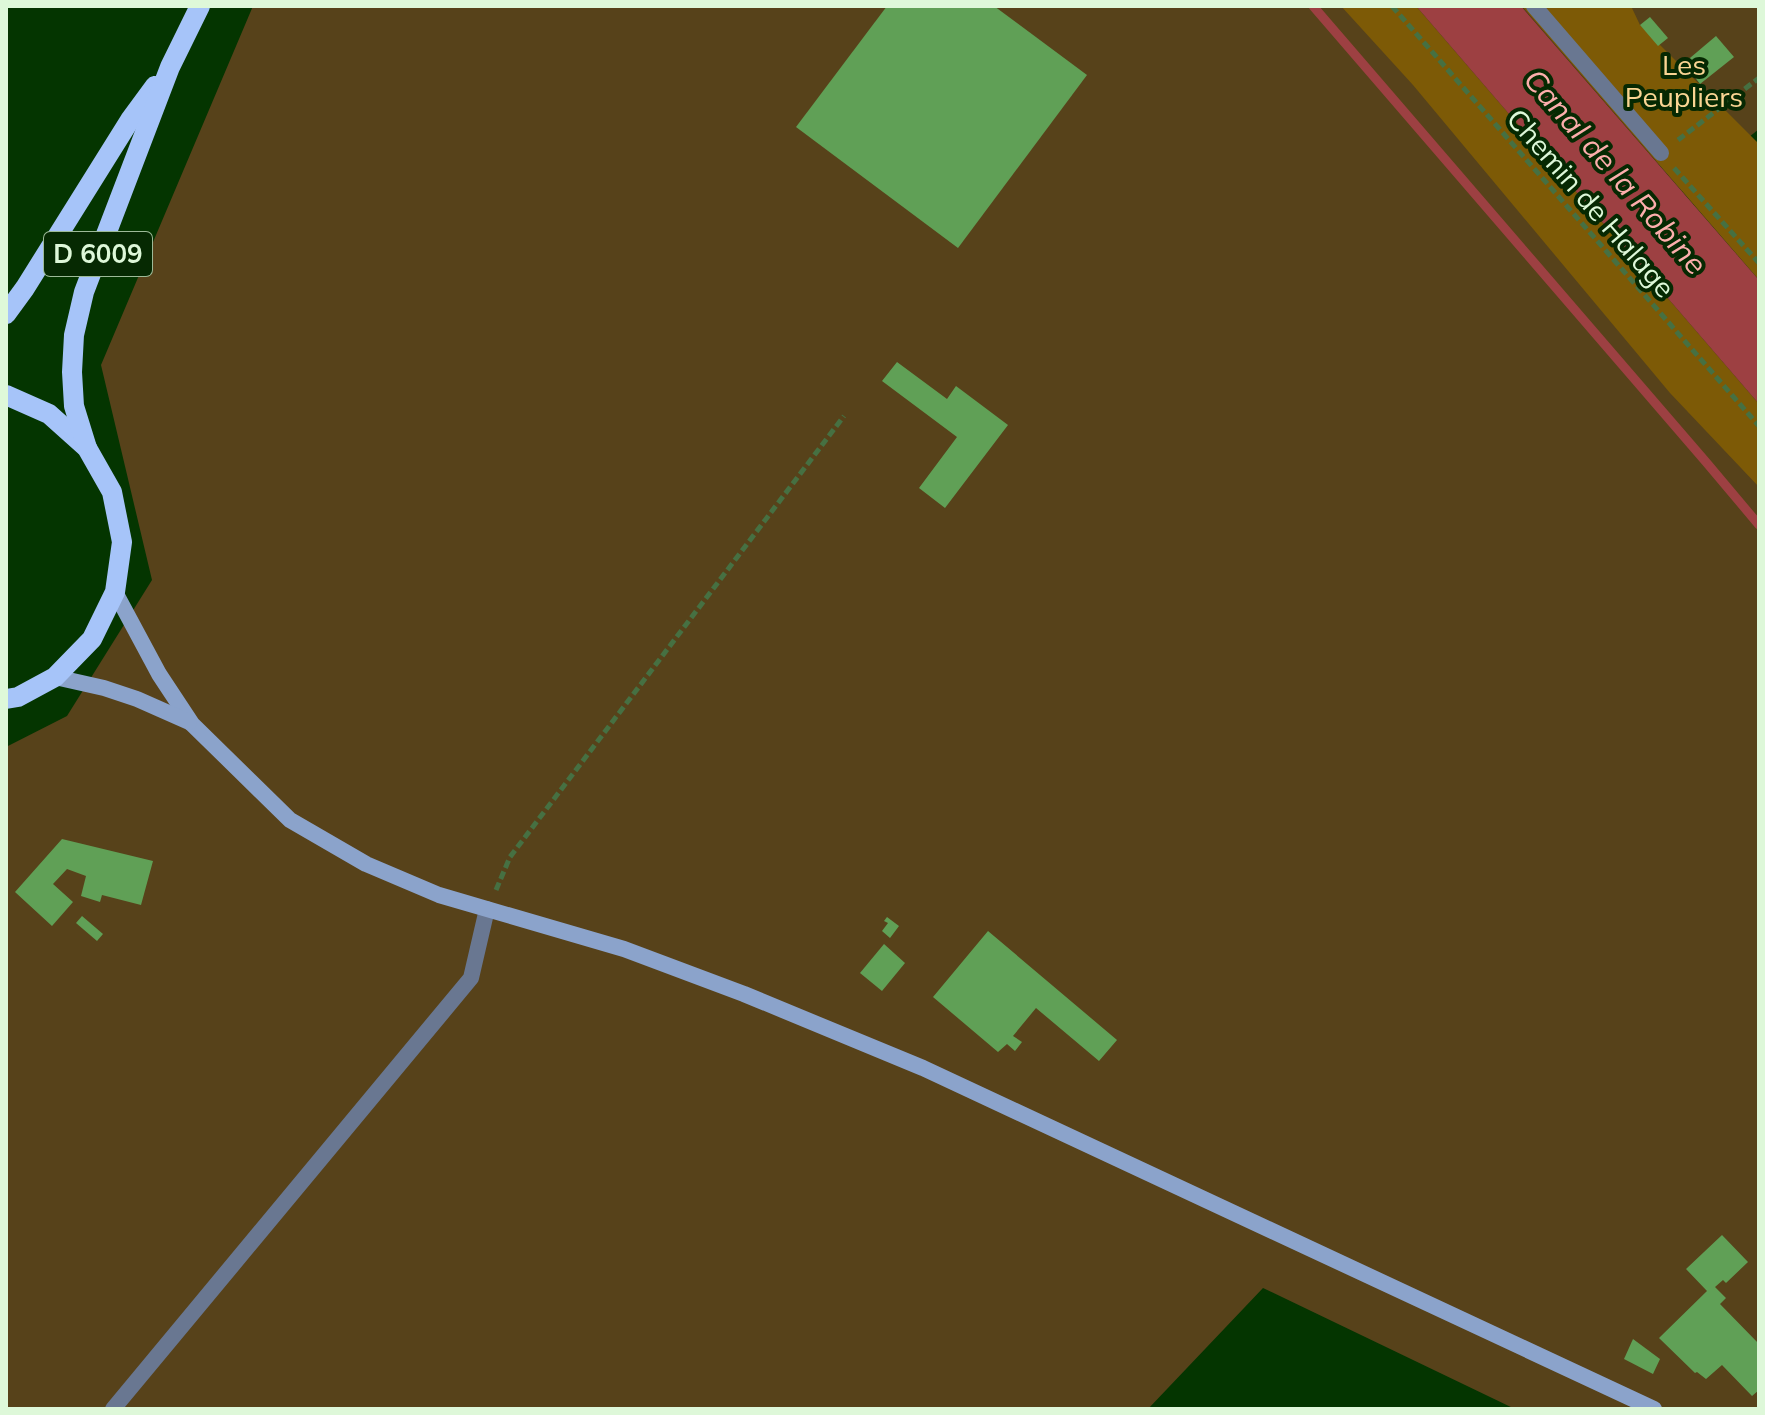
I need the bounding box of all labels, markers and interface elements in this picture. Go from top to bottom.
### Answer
park label: Les Peupliers [1625,47,1743,114]
water label: Canal de la Robine [1516,61,1715,282]
street label: Chemin de Halage [1500,101,1683,304]
road number: D 6009 [44,232,152,276]

